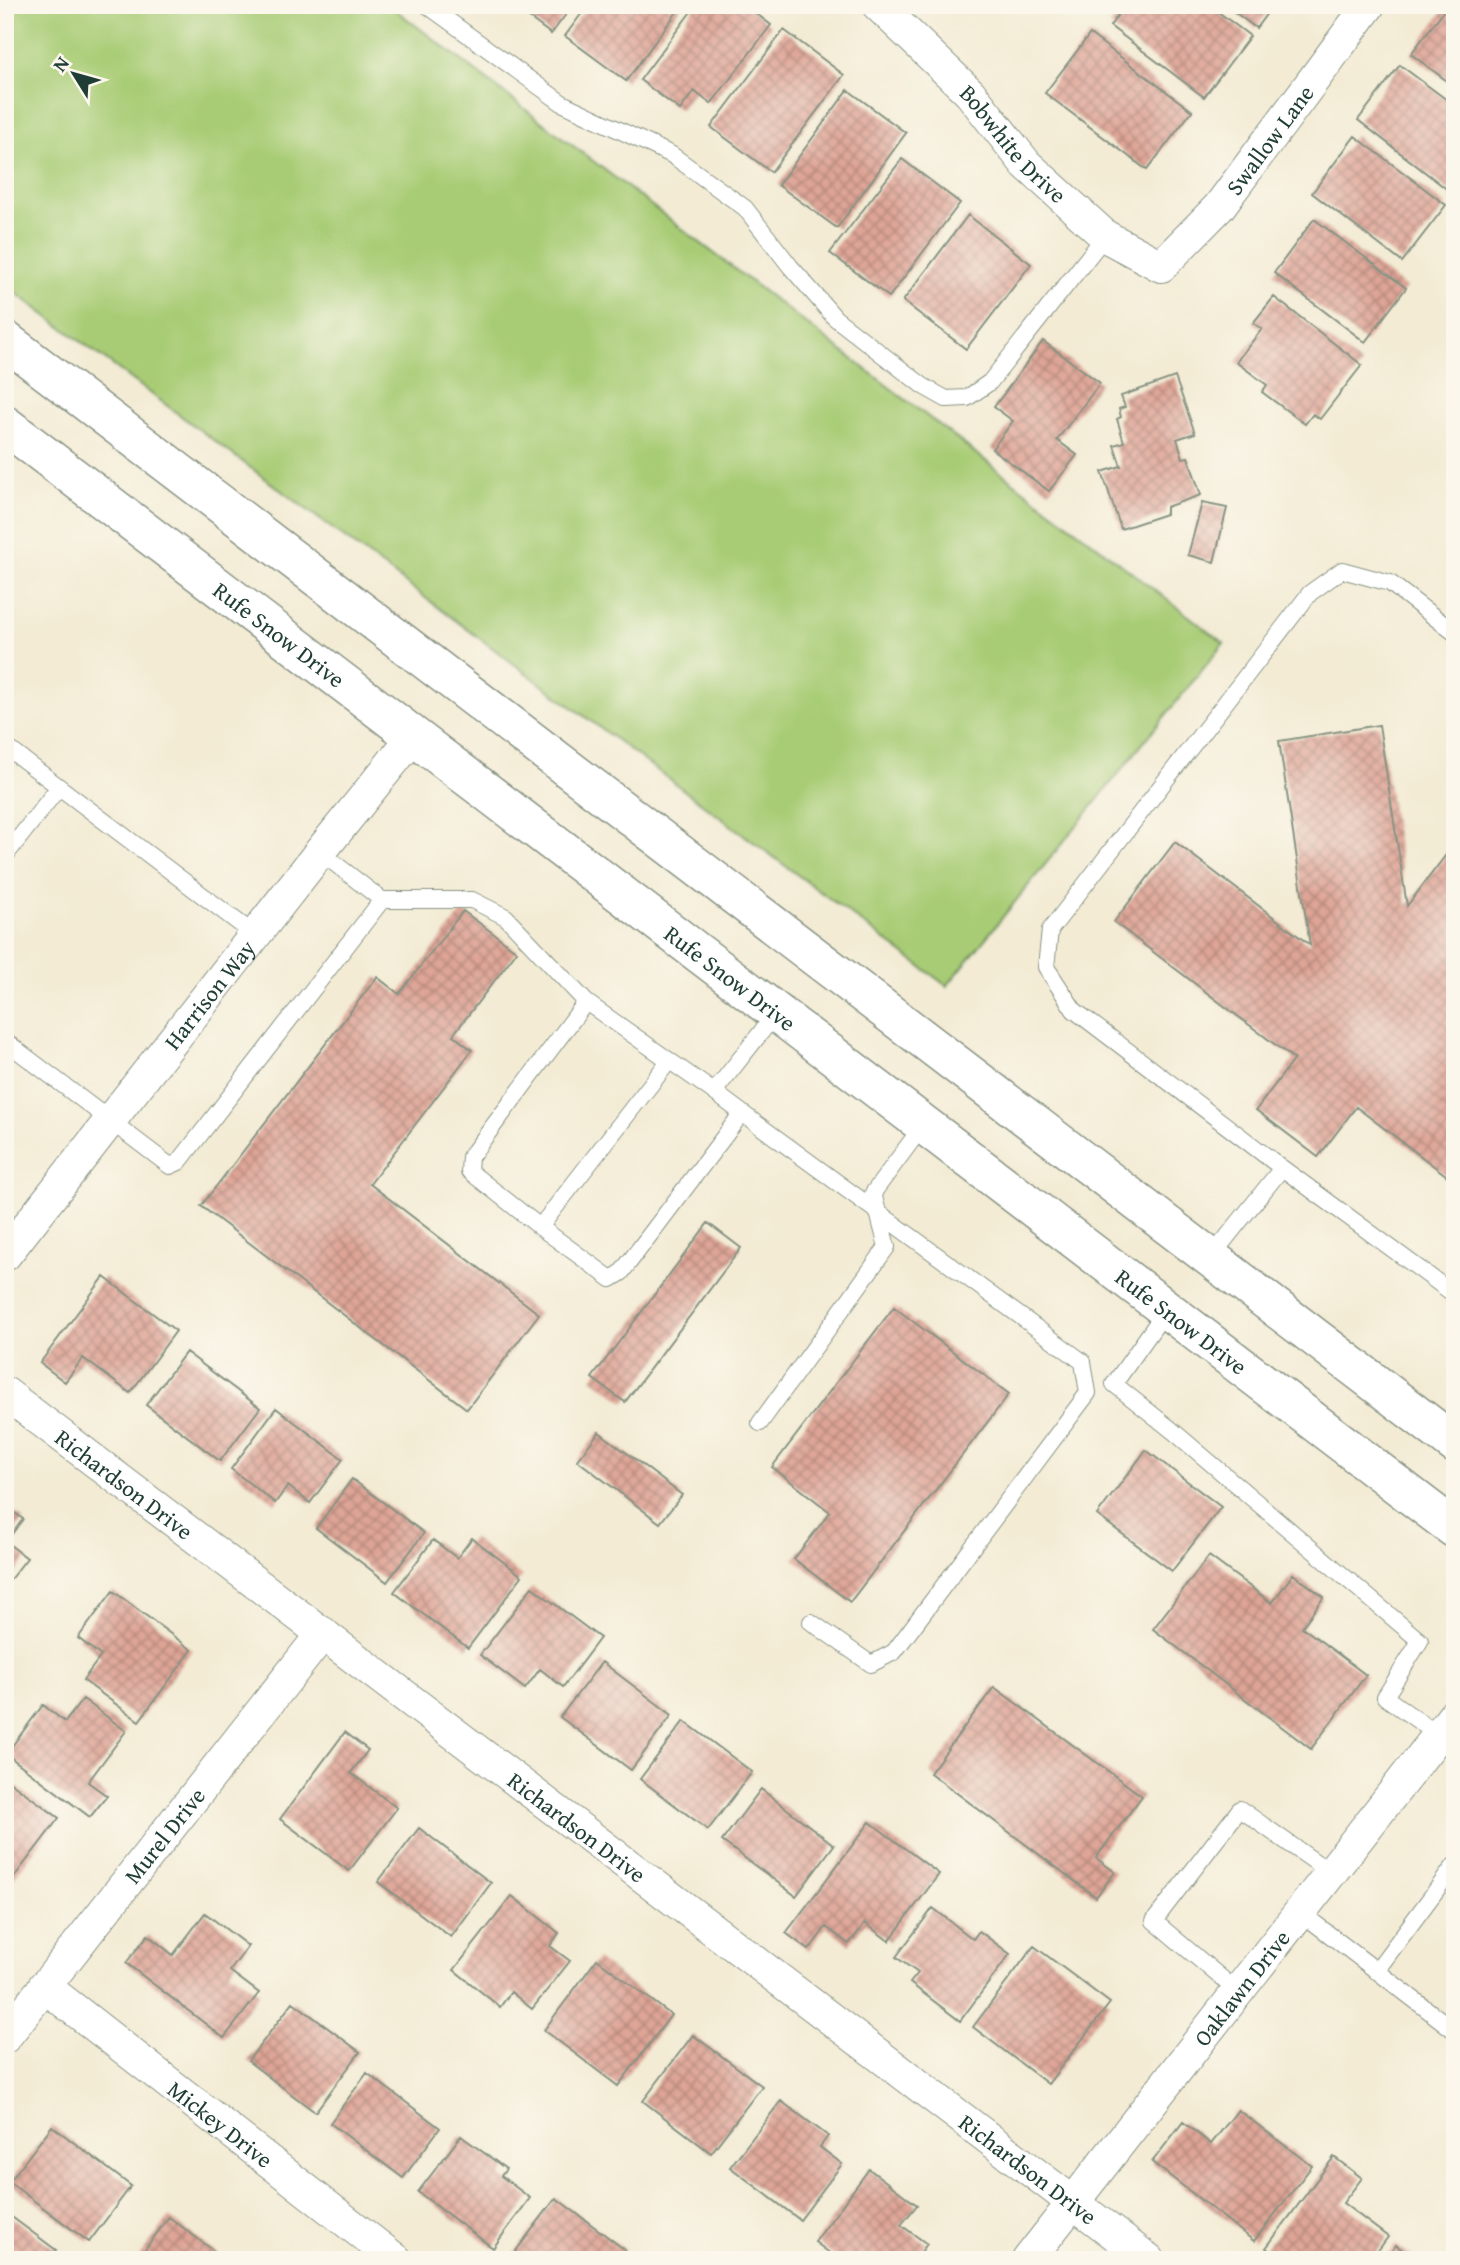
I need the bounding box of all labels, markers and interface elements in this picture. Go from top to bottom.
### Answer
north arrow [38,38,108,108]
text: N [45,50,76,77]
street label: Bobwhite Drive [953,76,1074,210]
street label: Swallow Lane [1217,78,1321,201]
street label: Rufe Snow Drive [207,573,352,695]
street label: Rufe Snow Drive [658,917,803,1038]
street label: Harrison Way [155,932,263,1056]
street label: Rufe Snow Drive [1109,1260,1254,1382]
street label: Richardson Drive [49,1420,200,1547]
street label: Richardson Drive [501,1764,653,1890]
street label: Murel Drive [116,1780,212,1890]
street label: Oaklawn Drive [1185,1922,1297,2053]
street label: Mickey Drive [161,2072,280,2175]
street label: Richardson Drive [952,2105,1104,2232]

